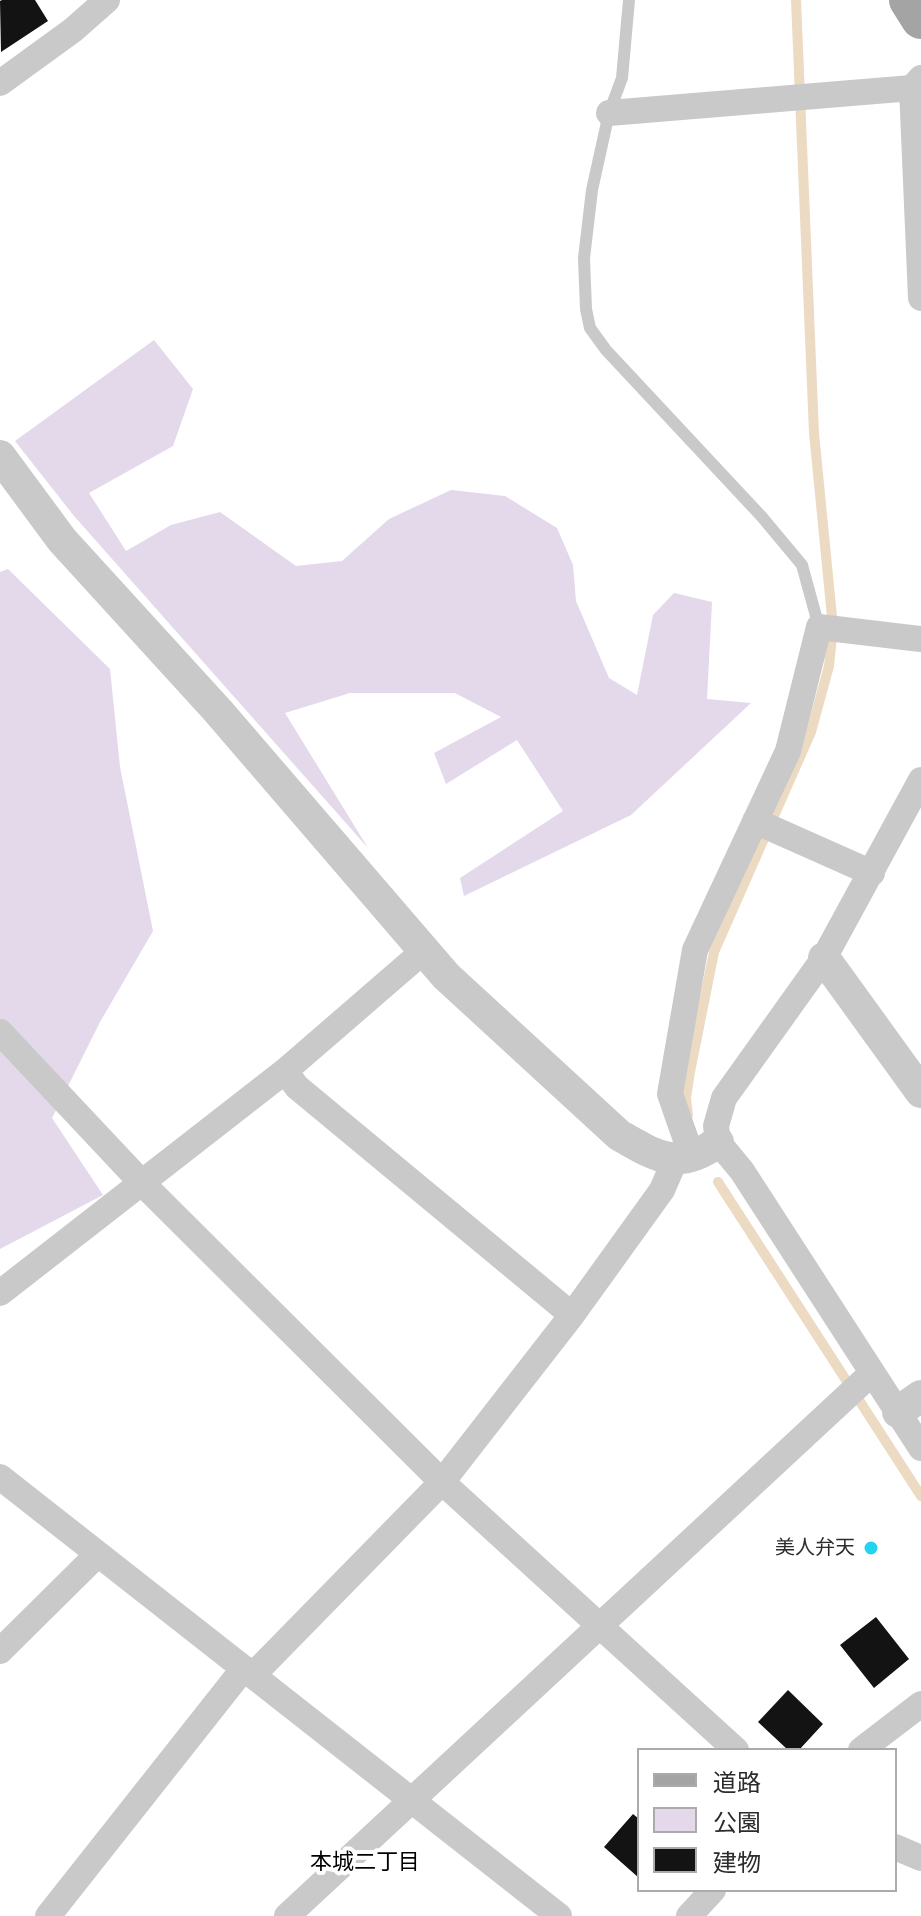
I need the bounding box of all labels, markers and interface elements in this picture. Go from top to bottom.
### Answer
place label: 美人弁天 [775,1536,855,1560]
marker: 美人弁天 [862,1539,880,1557]
legend [637,1748,897,1892]
text: 道路 [713,1768,761,1797]
text: 公園 [713,1808,761,1837]
text: 建物 [713,1848,761,1877]
district label: 本城二丁目 [310,1850,420,1876]

